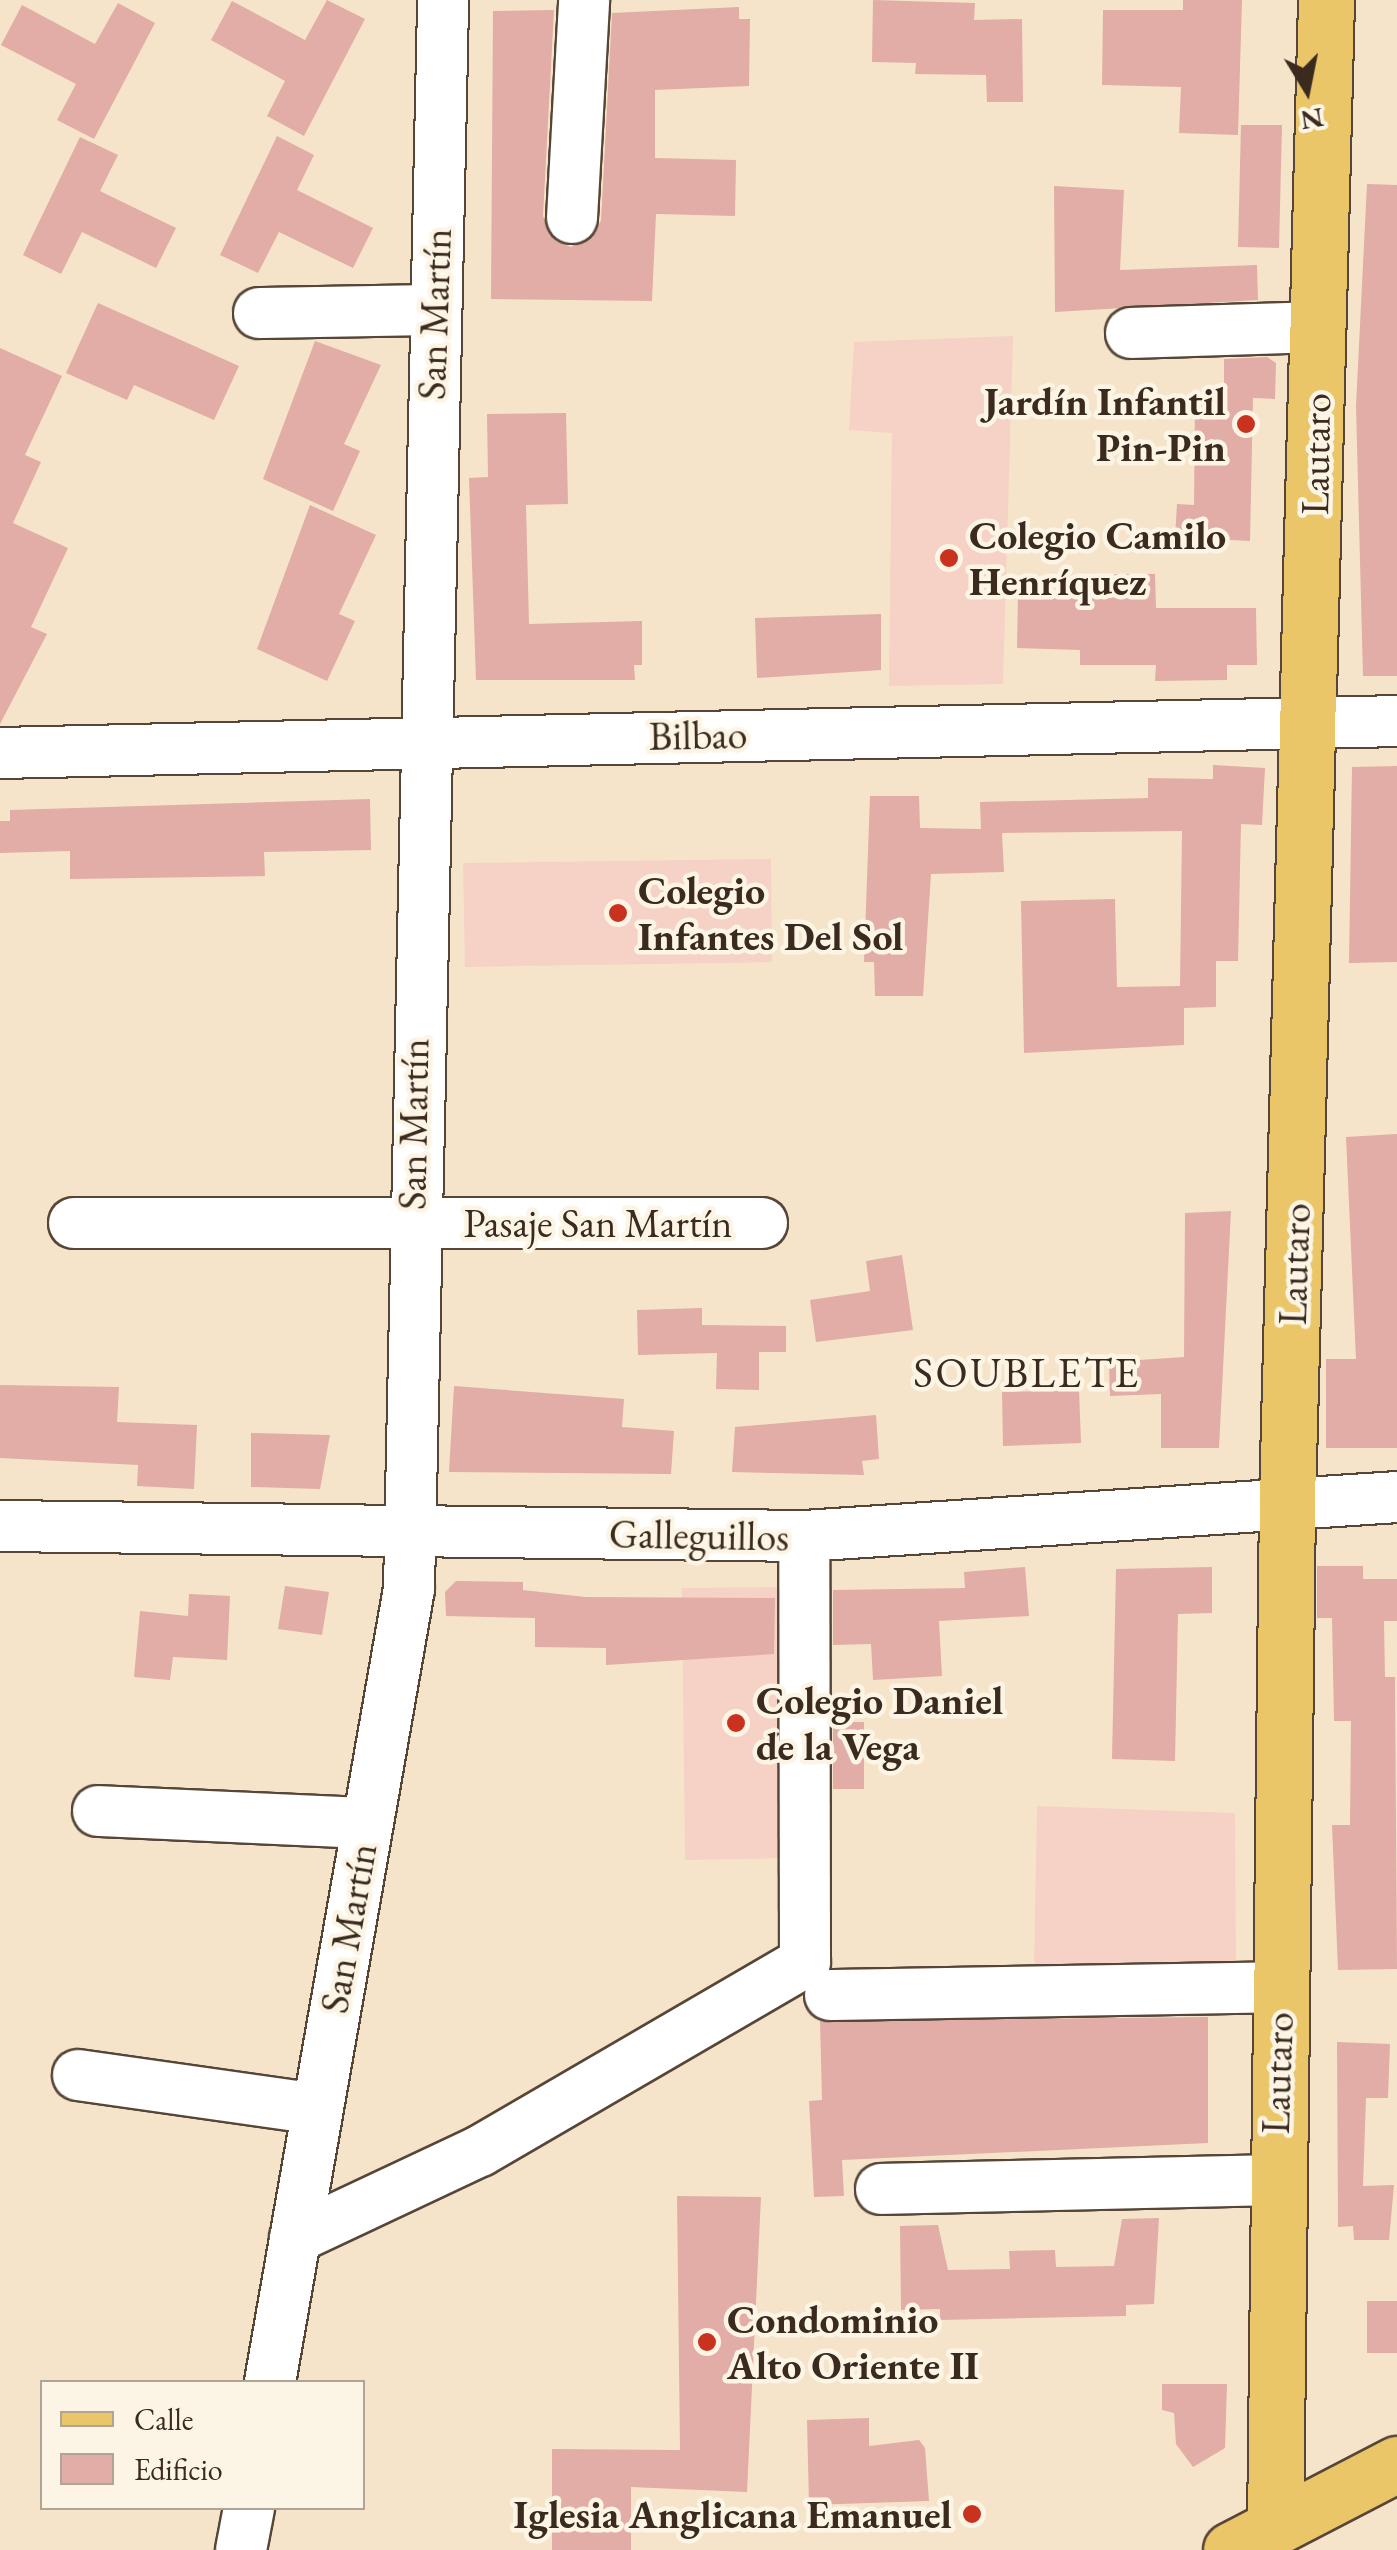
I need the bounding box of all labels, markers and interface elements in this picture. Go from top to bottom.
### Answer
north arrow [1257,40,1357,140]
text: N [1298,100,1326,139]
street label: San Martín [407,227,461,401]
place label: Jardín Infantil Pin-Pin [984,377,1226,471]
street label: Lautaro [1290,393,1340,515]
marker: Jardín Infantil Pin-Pin [1235,413,1257,435]
place label: Colegio Camilo Henríquez [969,511,1226,605]
marker: Colegio Camilo Henríquez [938,547,960,569]
street label: Bilbao [648,710,748,760]
place label: Colegio Infantes Del Sol [638,866,903,960]
marker: Colegio Infantes Del Sol [607,902,629,924]
street label: San Martín [388,1038,438,1210]
street label: Pasaje San Martín [464,1199,732,1247]
street label: Lautaro [1268,1202,1320,1326]
district label: SOUBLETE [913,1348,1141,1398]
street label: Galleguillos [609,1509,789,1561]
place label: Colegio Daniel de la Vega [756,1676,1003,1770]
marker: Colegio Daniel de la Vega [725,1712,747,1734]
street label: San Martín [309,1839,387,2017]
street label: Lautaro [1251,2011,1303,2135]
place label: Condominio Alto Oriente II [727,2295,979,2389]
marker: Condominio Alto Oriente II [696,2331,718,2353]
legend [40,2380,365,2510]
text: Calle [134,2400,193,2439]
text: Edificio [134,2450,223,2489]
place label: Iglesia Anglicana Emanuel [514,2490,952,2538]
marker: Iglesia Anglicana Emanuel [961,2503,983,2525]

